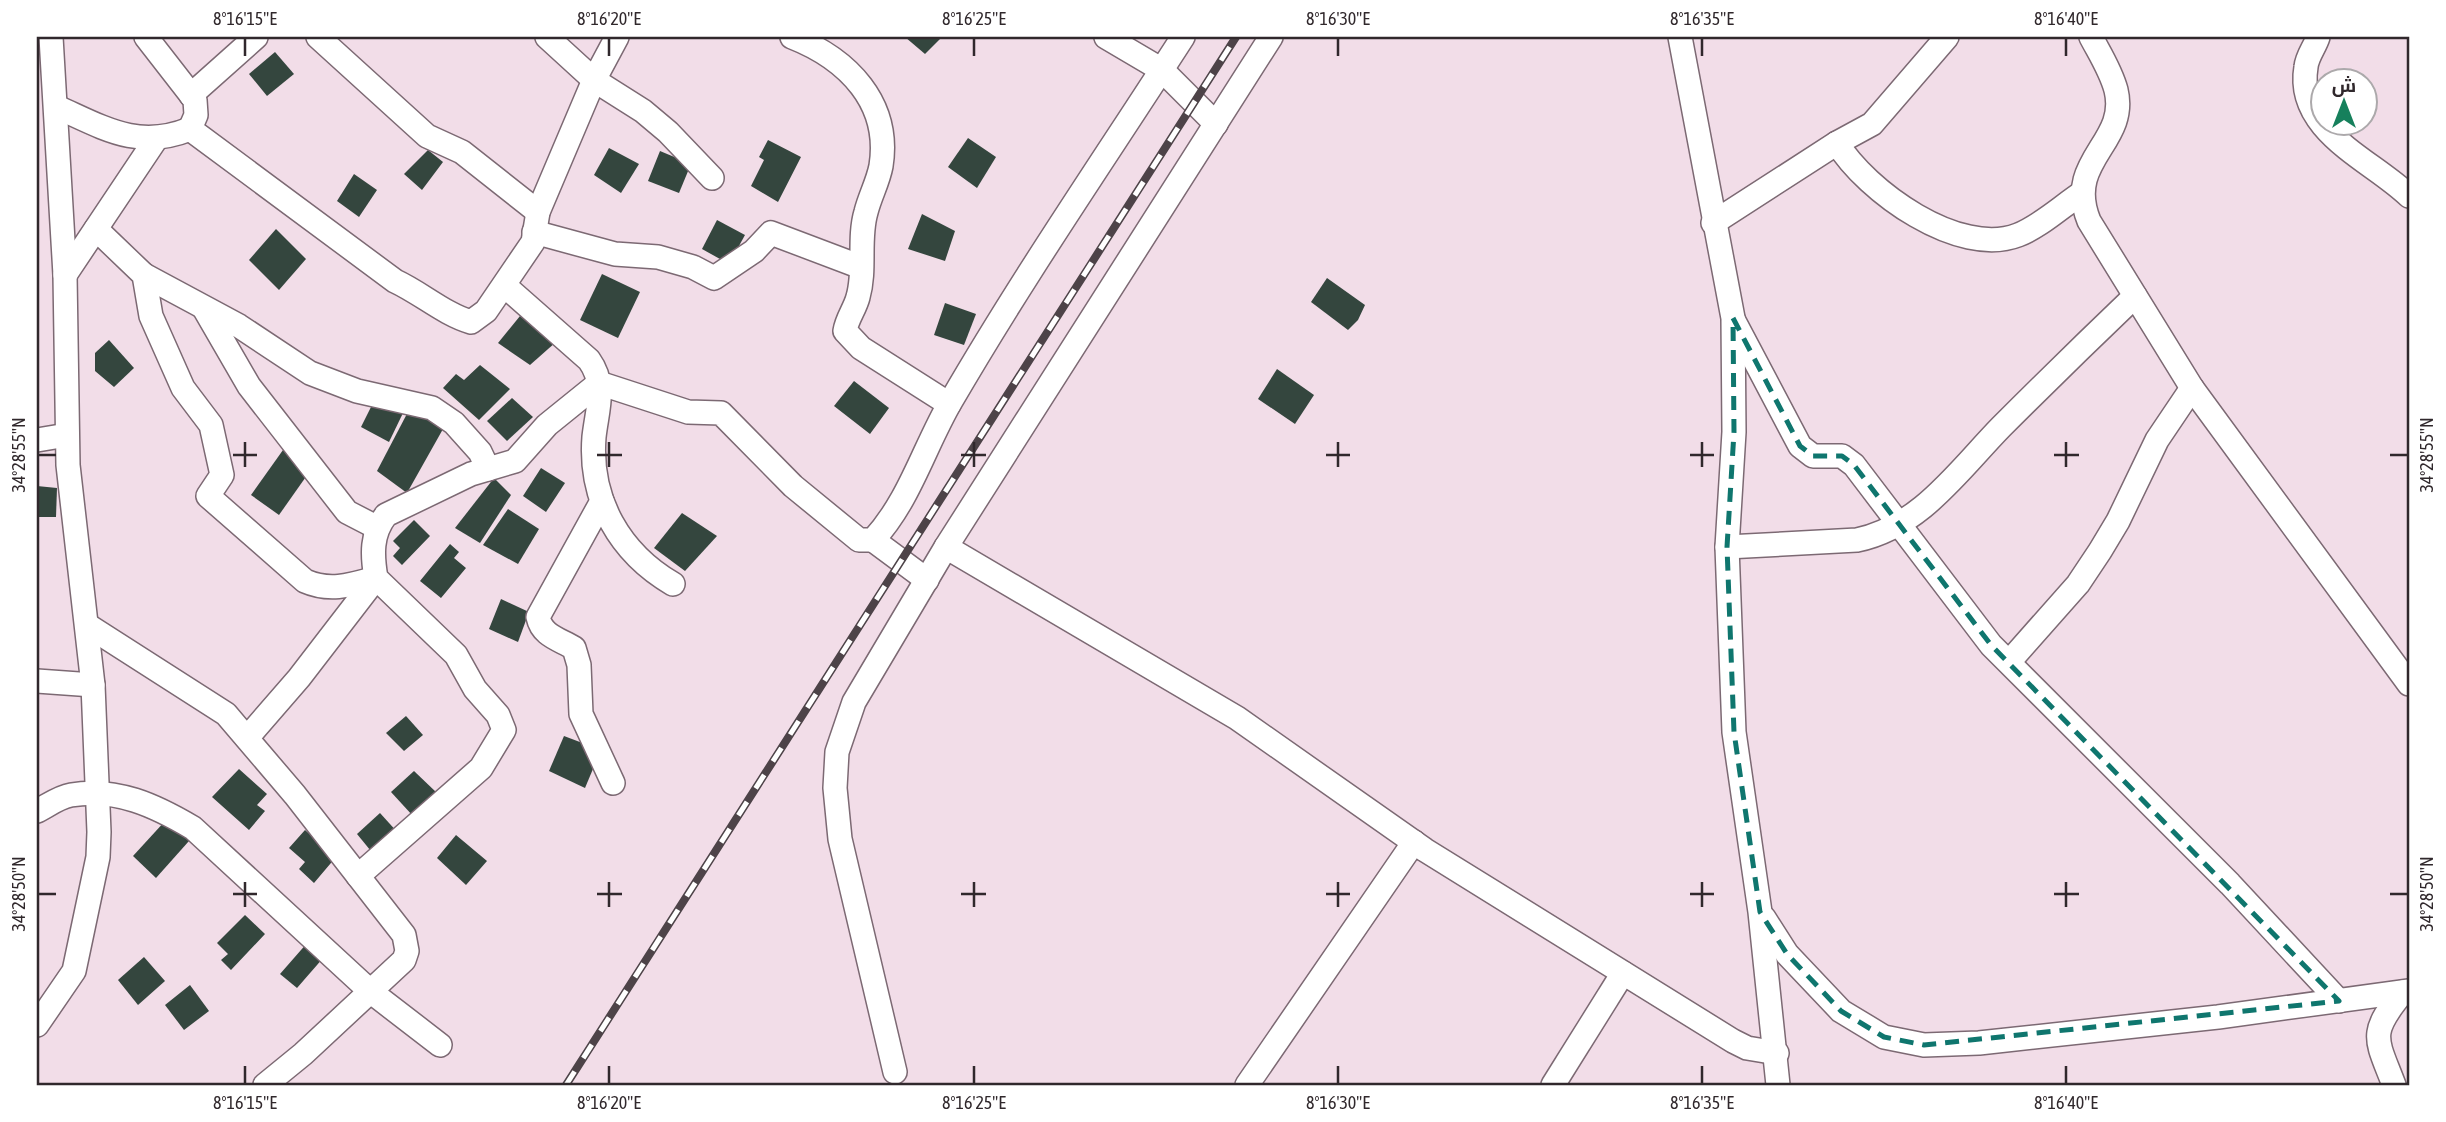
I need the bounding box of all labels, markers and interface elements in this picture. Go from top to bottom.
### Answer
text: 8°16'15"E [213,8,277,29]
text: 8°16'20"E [577,8,641,29]
text: 8°16'25"E [942,8,1006,29]
text: 8°16'30"E [1306,8,1370,29]
text: 8°16'35"E [1670,8,1734,29]
text: 8°16'40"E [2034,8,2098,29]
north arrow [2310,66,2380,136]
text: ش [2332,74,2356,97]
text: 34°28'55"N [8,417,29,493]
text: 34°28'55"N [2416,417,2437,493]
text: 34°28'50"N [8,856,29,932]
text: 34°28'50"N [2416,856,2437,932]
text: 8°16'15"E [213,1092,277,1113]
text: 8°16'20"E [577,1092,641,1113]
text: 8°16'25"E [942,1092,1006,1113]
text: 8°16'30"E [1306,1092,1370,1113]
text: 8°16'35"E [1670,1092,1734,1113]
text: 8°16'40"E [2034,1092,2098,1113]

